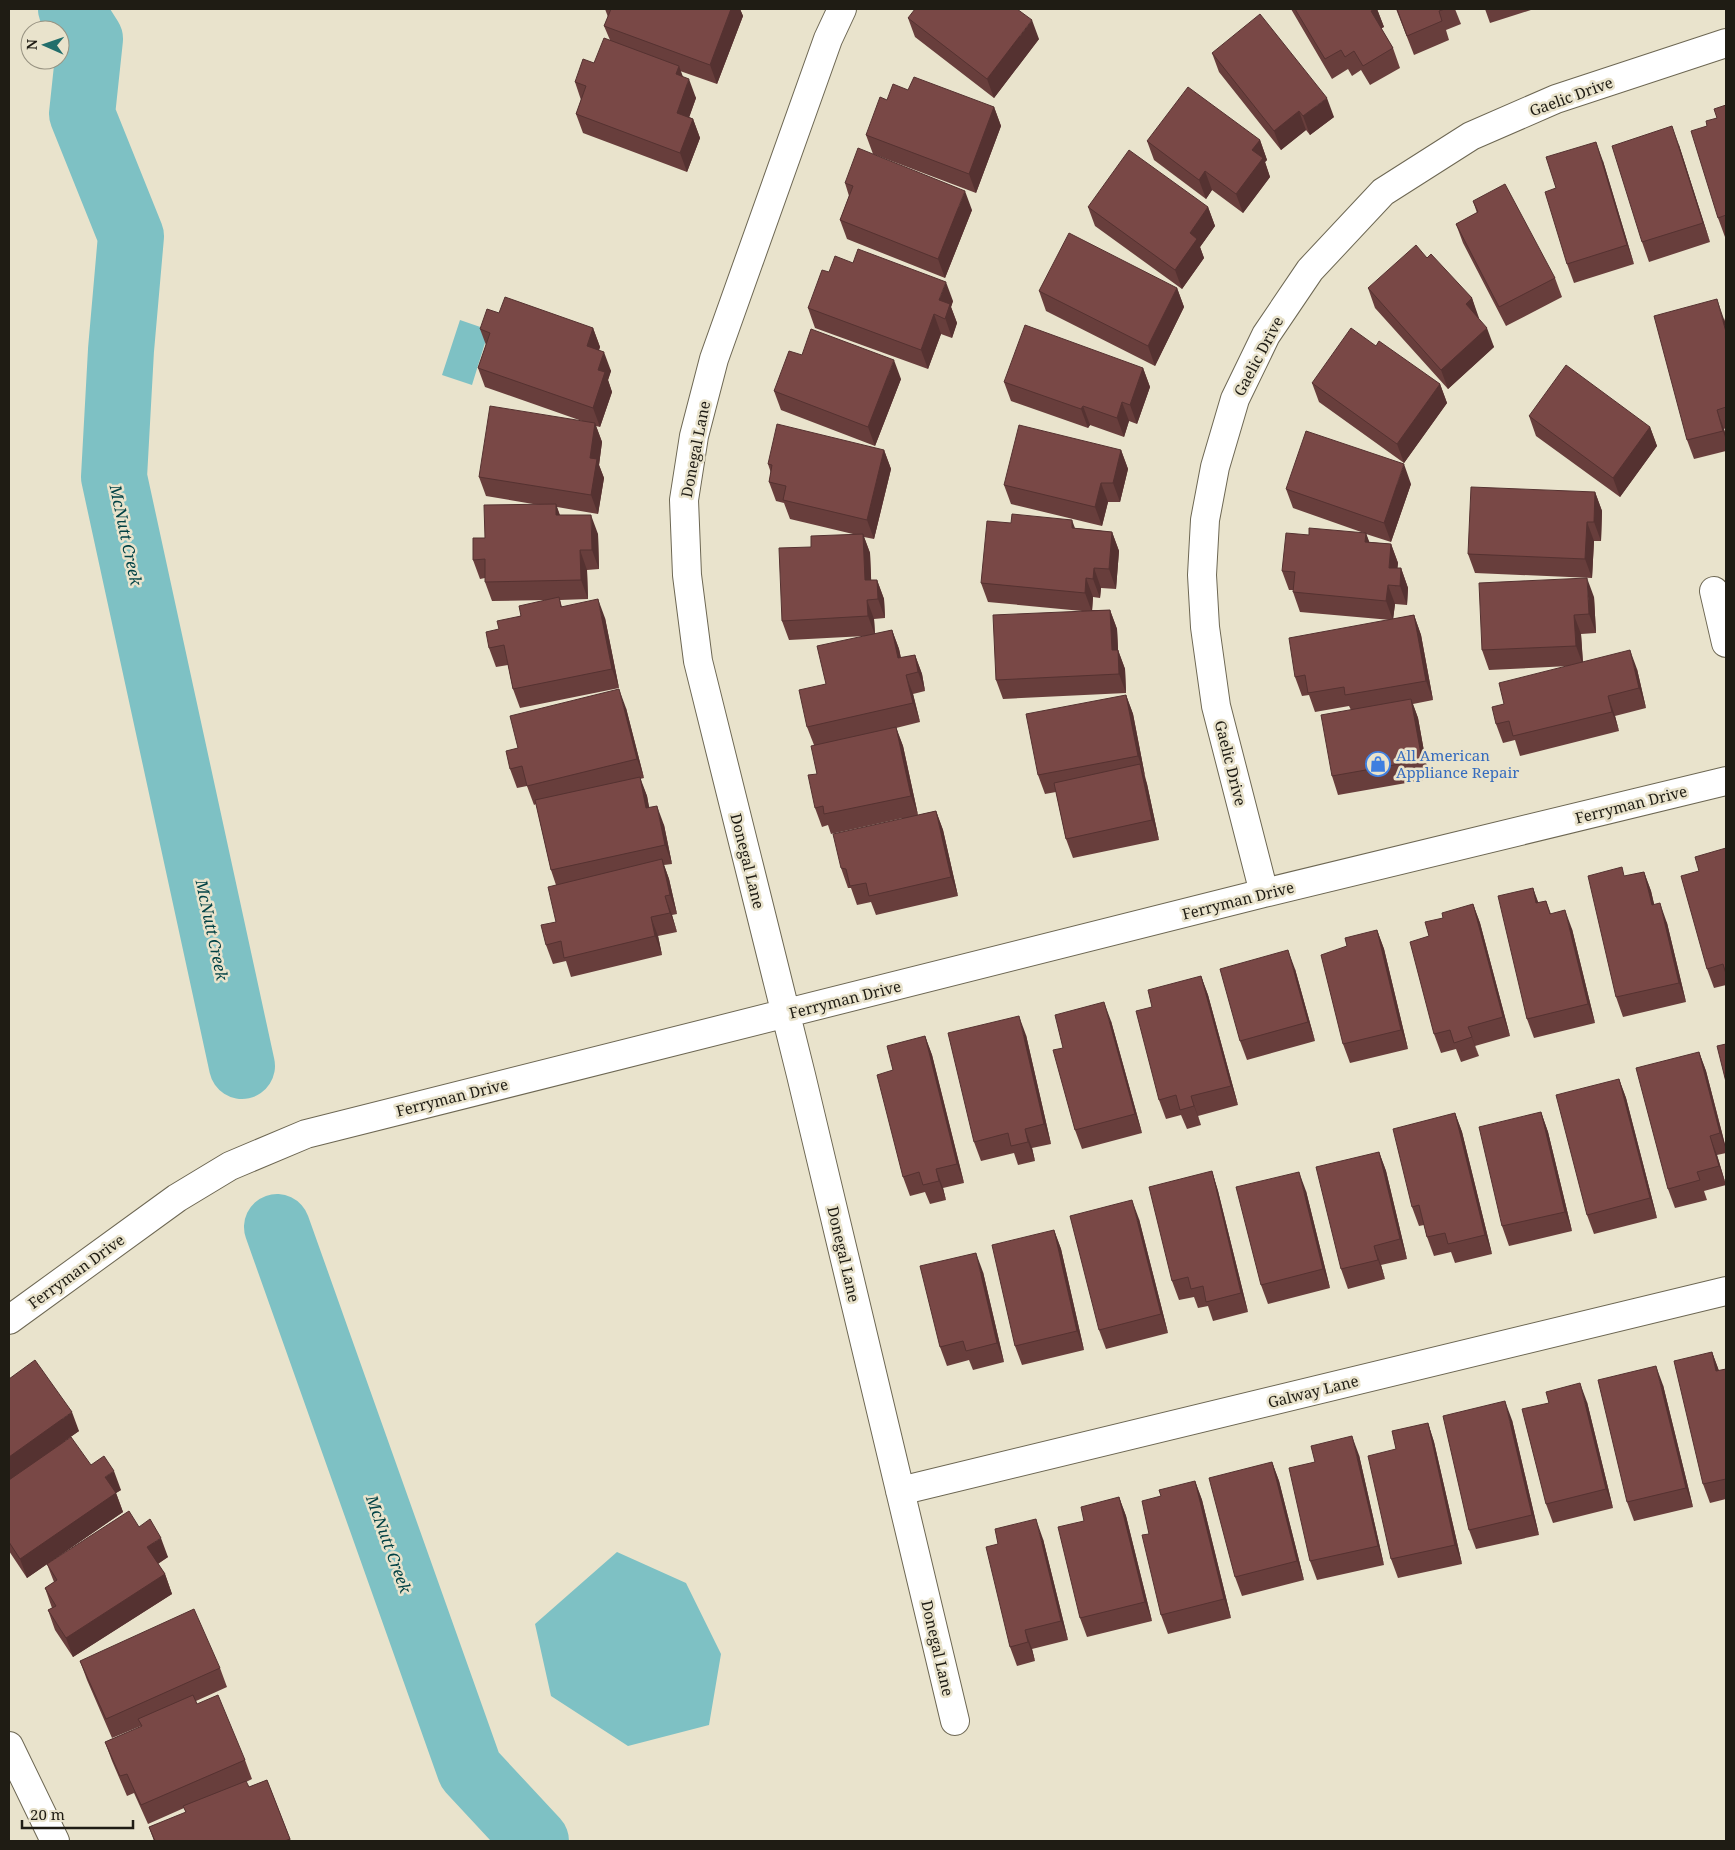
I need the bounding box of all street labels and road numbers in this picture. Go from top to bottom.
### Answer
street label: Gaelic Drive [1527,72,1615,120]
street label: Gaelic Drive [1229,313,1287,399]
street label: Donegal Lane [676,399,714,499]
street label: Gaelic Drive [1211,718,1251,808]
street label: Ferryman Drive [1573,780,1689,828]
street label: Donegal Lane [726,811,770,911]
street label: Ferryman Drive [1180,876,1296,924]
street label: Ferryman Drive [787,975,903,1023]
street label: Ferryman Drive [394,1073,510,1121]
street label: Donegal Lane [823,1204,865,1304]
street label: Ferryman Drive [24,1229,128,1313]
street label: Galway Lane [1266,1370,1360,1412]
street label: Donegal Lane [917,1598,959,1698]

